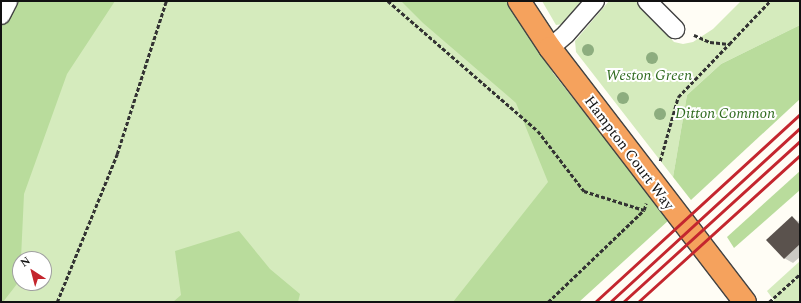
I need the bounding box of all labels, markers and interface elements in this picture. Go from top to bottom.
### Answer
park label: Weston Green [606,67,692,85]
street label: Hampton Court Way [580,92,678,214]
park label: Ditton Common [675,105,775,123]
north arrow [12,251,52,291]
text: N [17,252,34,271]

